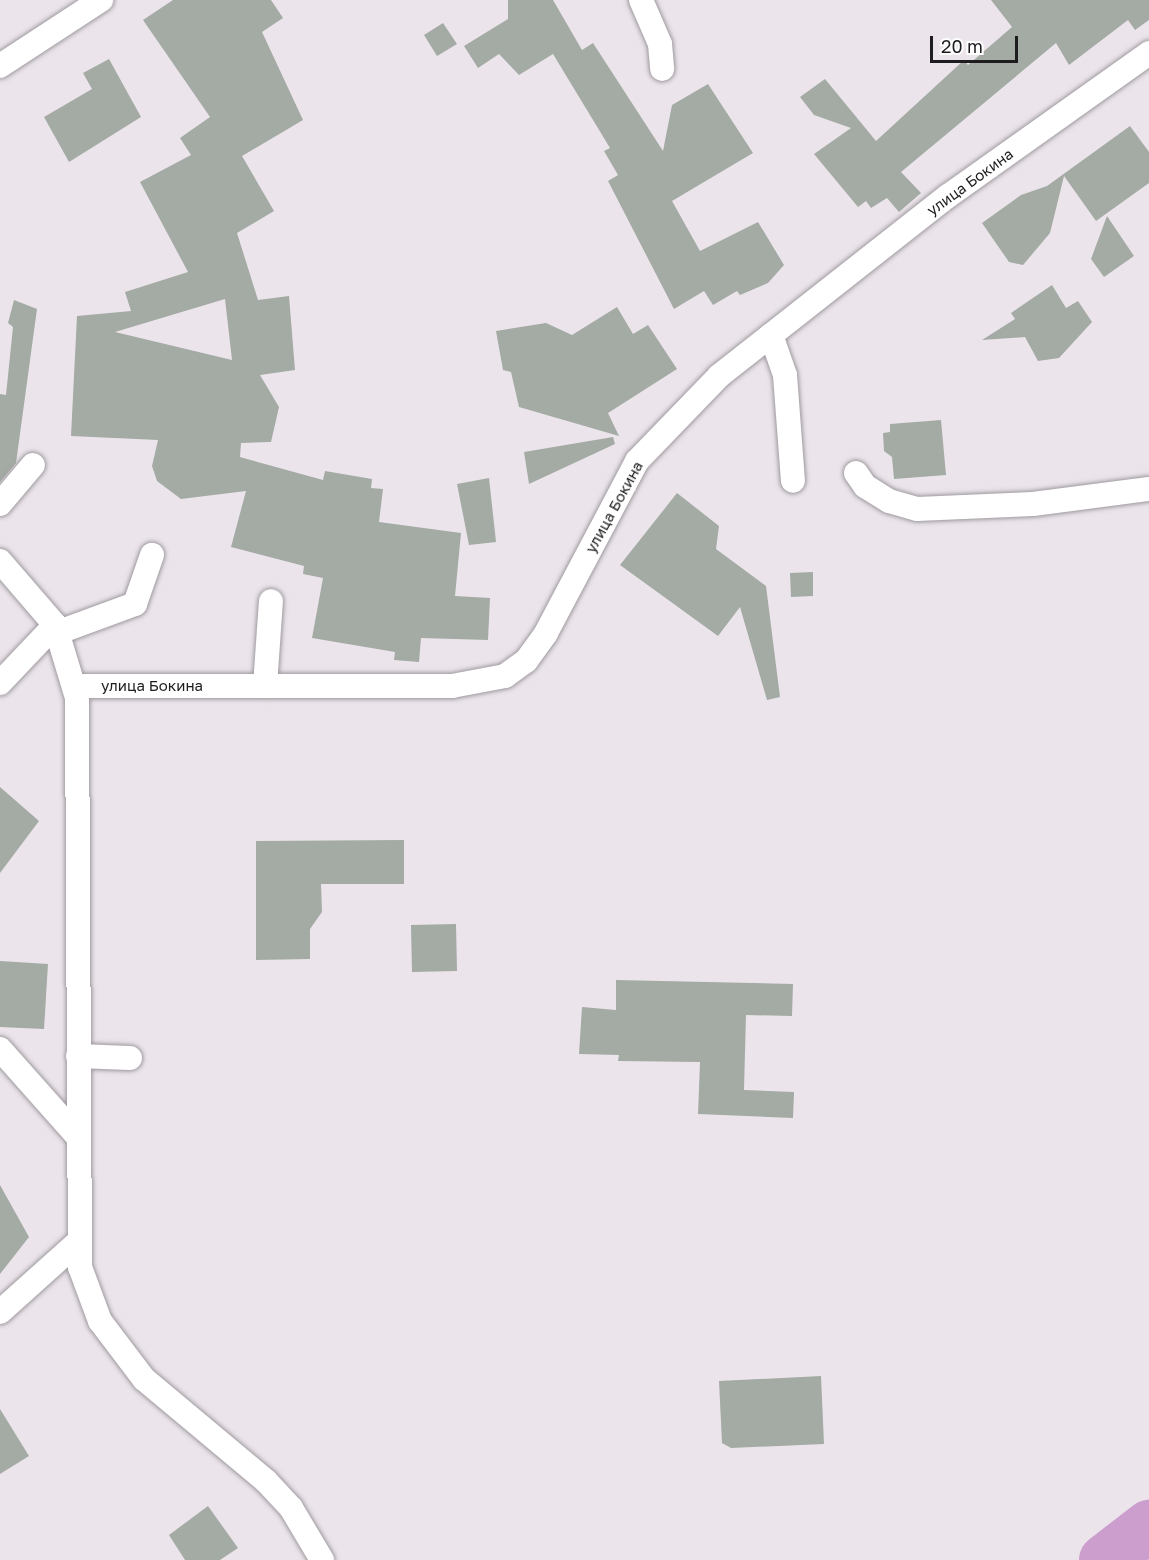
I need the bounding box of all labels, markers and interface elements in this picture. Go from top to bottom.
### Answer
scale bar [933,24,1022,62]
text: 20 m [941,35,983,57]
street label: улица Бокина [923,145,1017,219]
street label: улица Бокина [581,458,647,556]
street label: улица Бокина [101,677,203,695]

